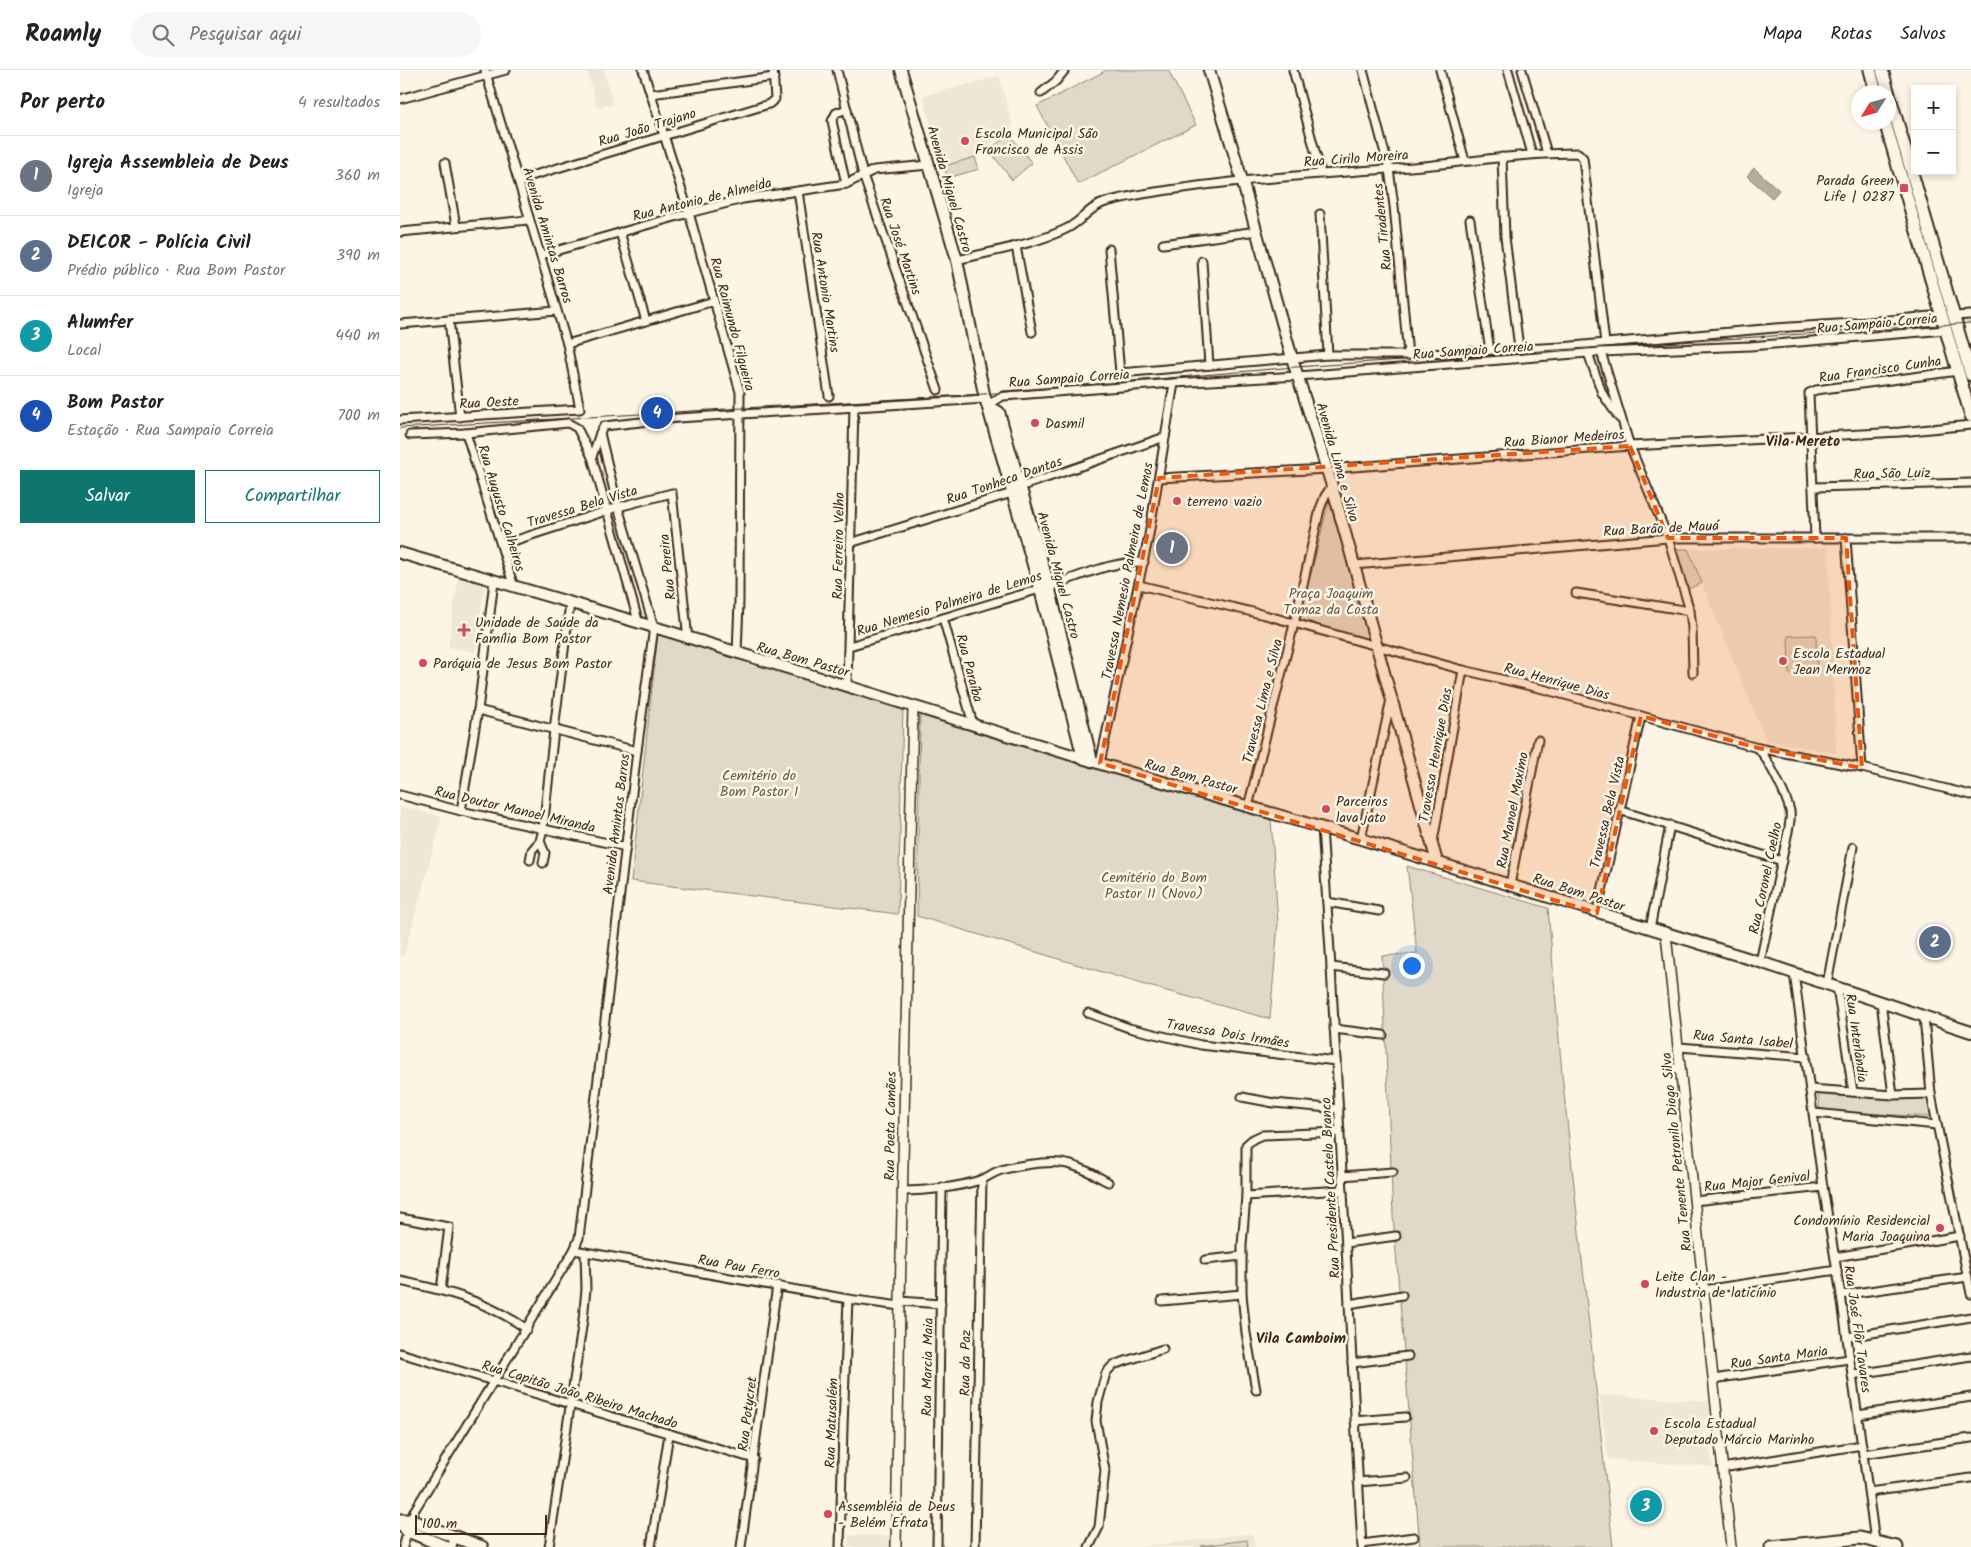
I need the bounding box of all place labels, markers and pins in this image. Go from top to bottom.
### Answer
place label: Escola Municipal São Francisco de Assis [975,123,1098,161]
marker: Escola Municipal São Francisco de Assis [959,135,971,147]
place label: Parada Green Life | O287 [1816,170,1895,208]
marker: Parada Green Life | O287 [1898,182,1910,194]
pin: 4 [641,394,673,432]
place label: Dasmil [1045,413,1085,435]
marker: Dasmil [1029,417,1041,429]
place label: terreno vazio [1187,491,1262,513]
marker: terreno vazio [1171,495,1183,507]
pin: 1 [1156,529,1188,567]
place label: Unidade de Saúde da Família Bom Pastor [475,612,599,650]
marker: Unidade de Saúde da Família Bom Pastor [457,623,471,637]
place label: Escola Estadual Jean Mermoz [1793,643,1886,681]
place label: Paróquia de Jesus Bom Pastor [433,653,613,675]
marker: Escola Estadual Jean Mermoz [1777,655,1789,667]
marker: Paróquia de Jesus Bom Pastor [417,657,429,669]
place label: Parceiros lava jato [1336,791,1388,829]
marker: Parceiros lava jato [1320,803,1332,815]
pin: 2 [1919,923,1951,961]
place label: Condomínio Residencial Maria Joaquina [1793,1210,1931,1248]
marker: Condomínio Residencial Maria Joaquina [1934,1222,1946,1234]
place label: Leite Clan - Industria de laticínio [1655,1266,1776,1304]
marker: Leite Clan - Industria de laticínio [1639,1278,1651,1290]
place label: Escola Estadual Deputado Márcio Marinho [1664,1413,1814,1451]
marker: Escola Estadual Deputado Márcio Marinho [1648,1425,1660,1437]
pin: 3 [1630,1487,1662,1525]
place label: Assembléia de Deus - Belém Efrata [838,1496,955,1534]
marker: Assembléia de Deus - Belém Efrata [822,1508,834,1520]

